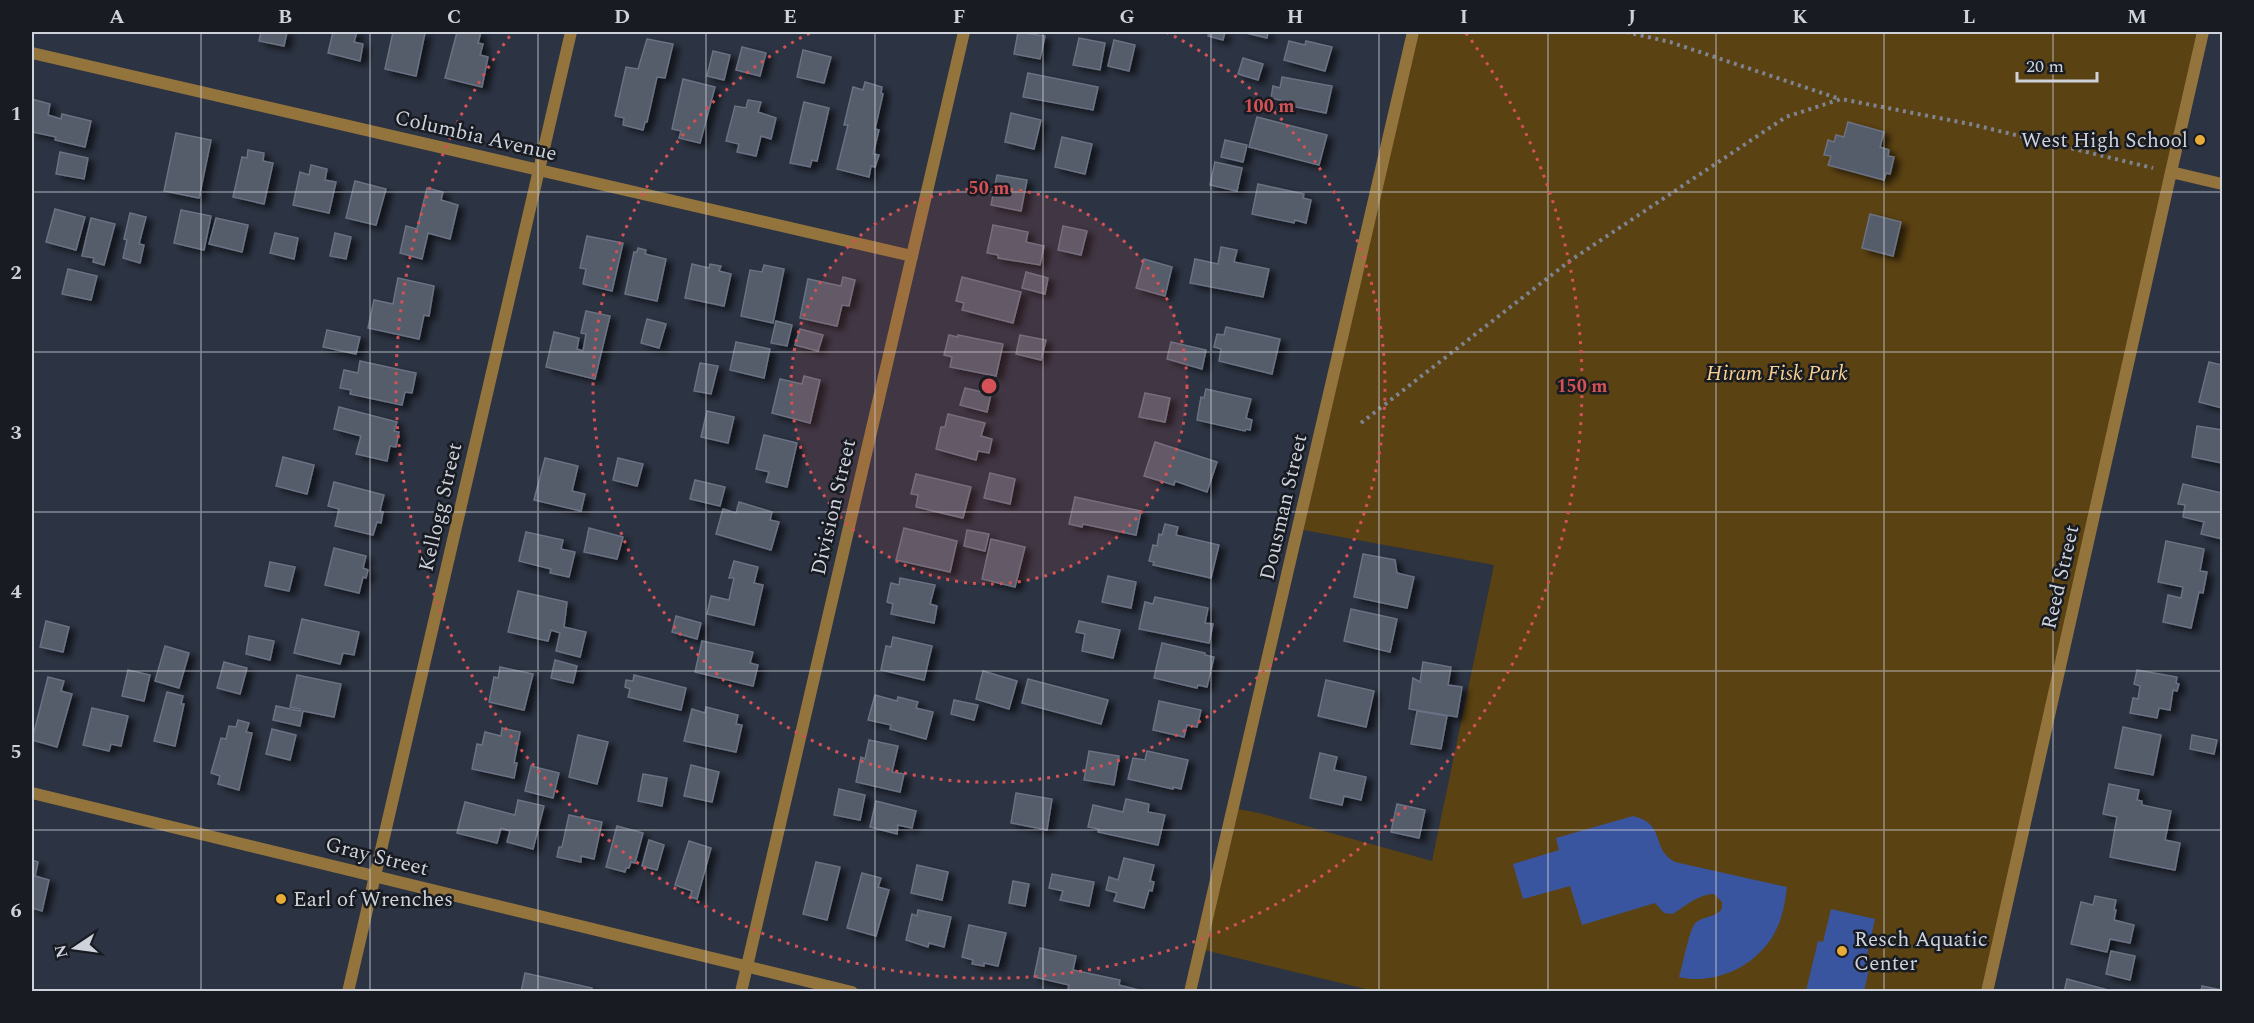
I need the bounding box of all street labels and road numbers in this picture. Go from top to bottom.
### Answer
street label: Columbia Avenue [392,102,560,170]
street label: Dousman Street [1252,431,1316,584]
street label: Division Street [803,436,865,579]
street label: Kellogg Street [411,440,471,575]
street label: Reed Street [2033,522,2089,633]
street label: Gray Street [322,829,432,885]

